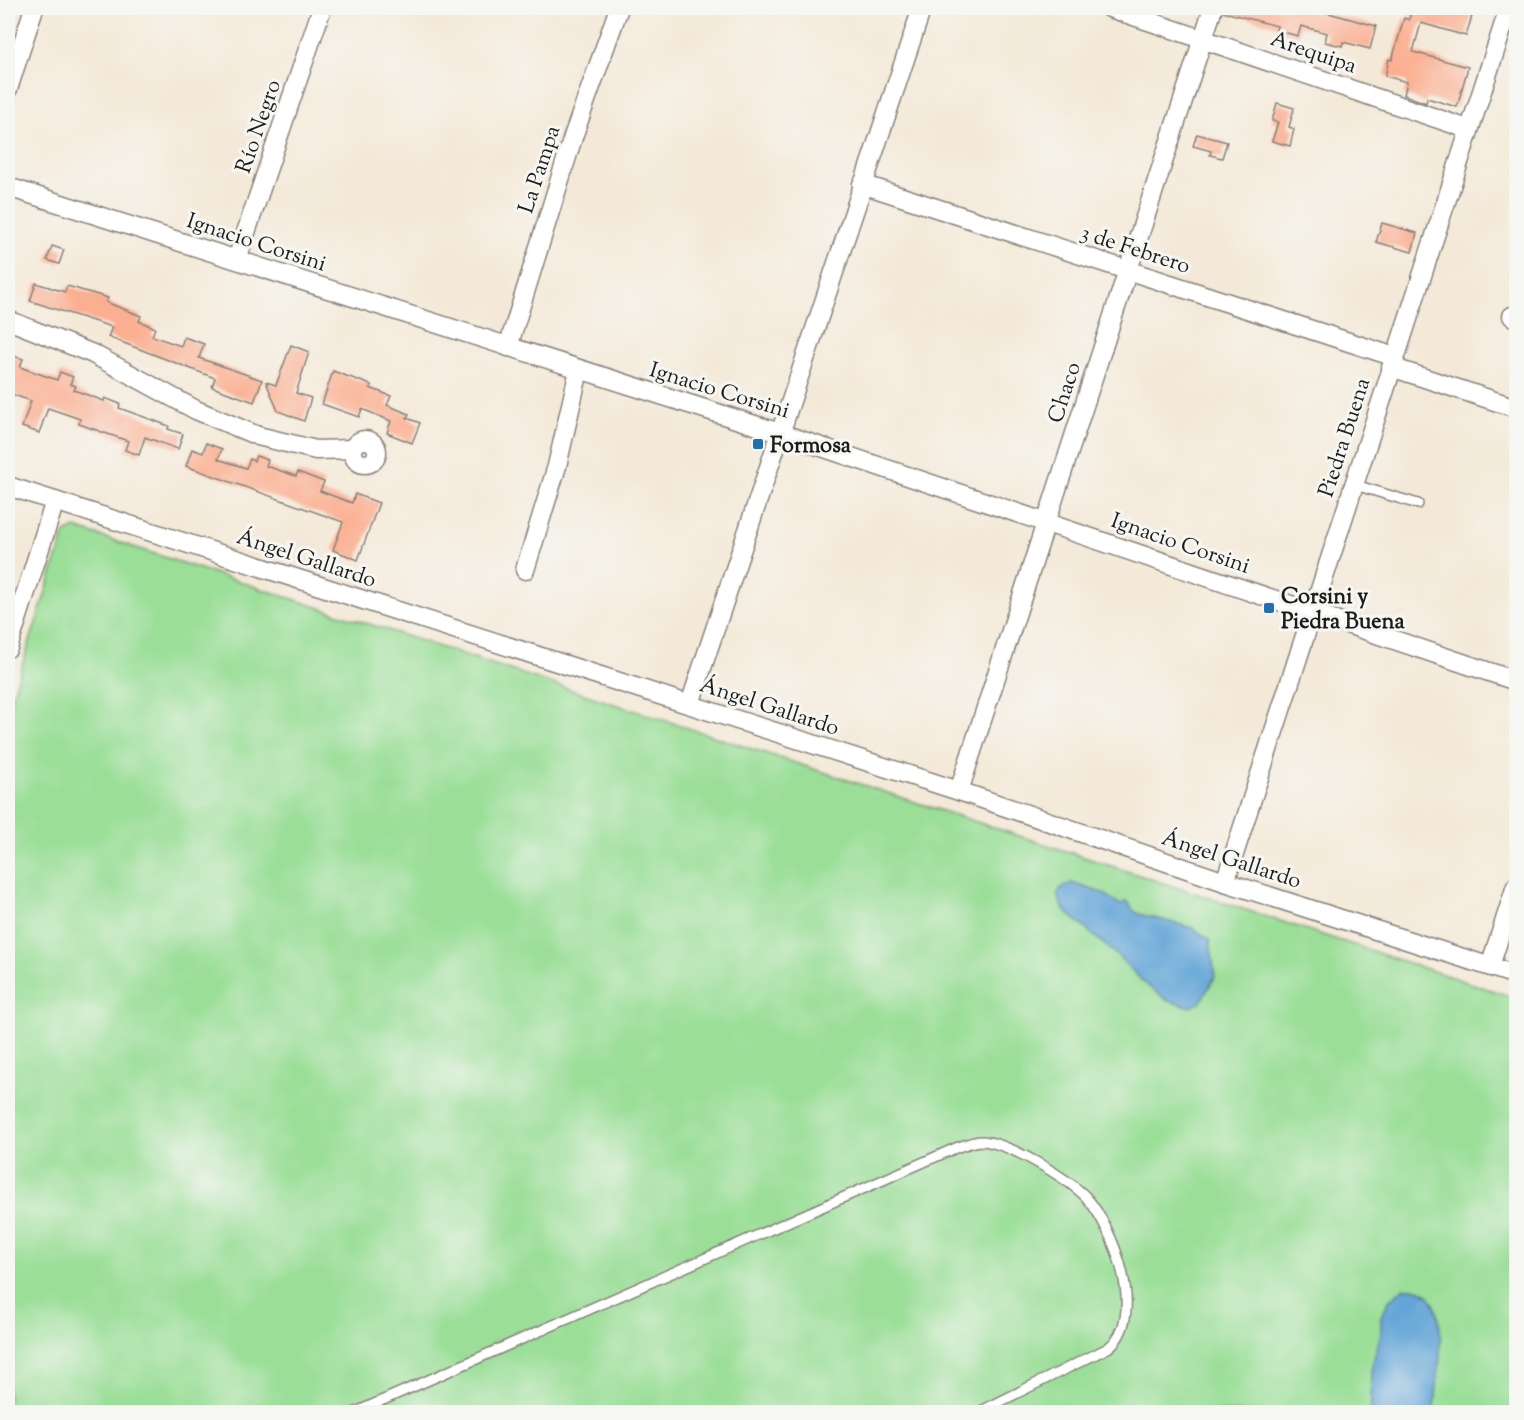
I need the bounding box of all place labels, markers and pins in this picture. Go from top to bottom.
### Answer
place label: Formosa [770,431,852,463]
marker: Formosa [751,437,765,451]
place label: Corsini y Piedra Buena [1281,582,1406,639]
marker: Corsini y Piedra Buena [1262,601,1276,615]

